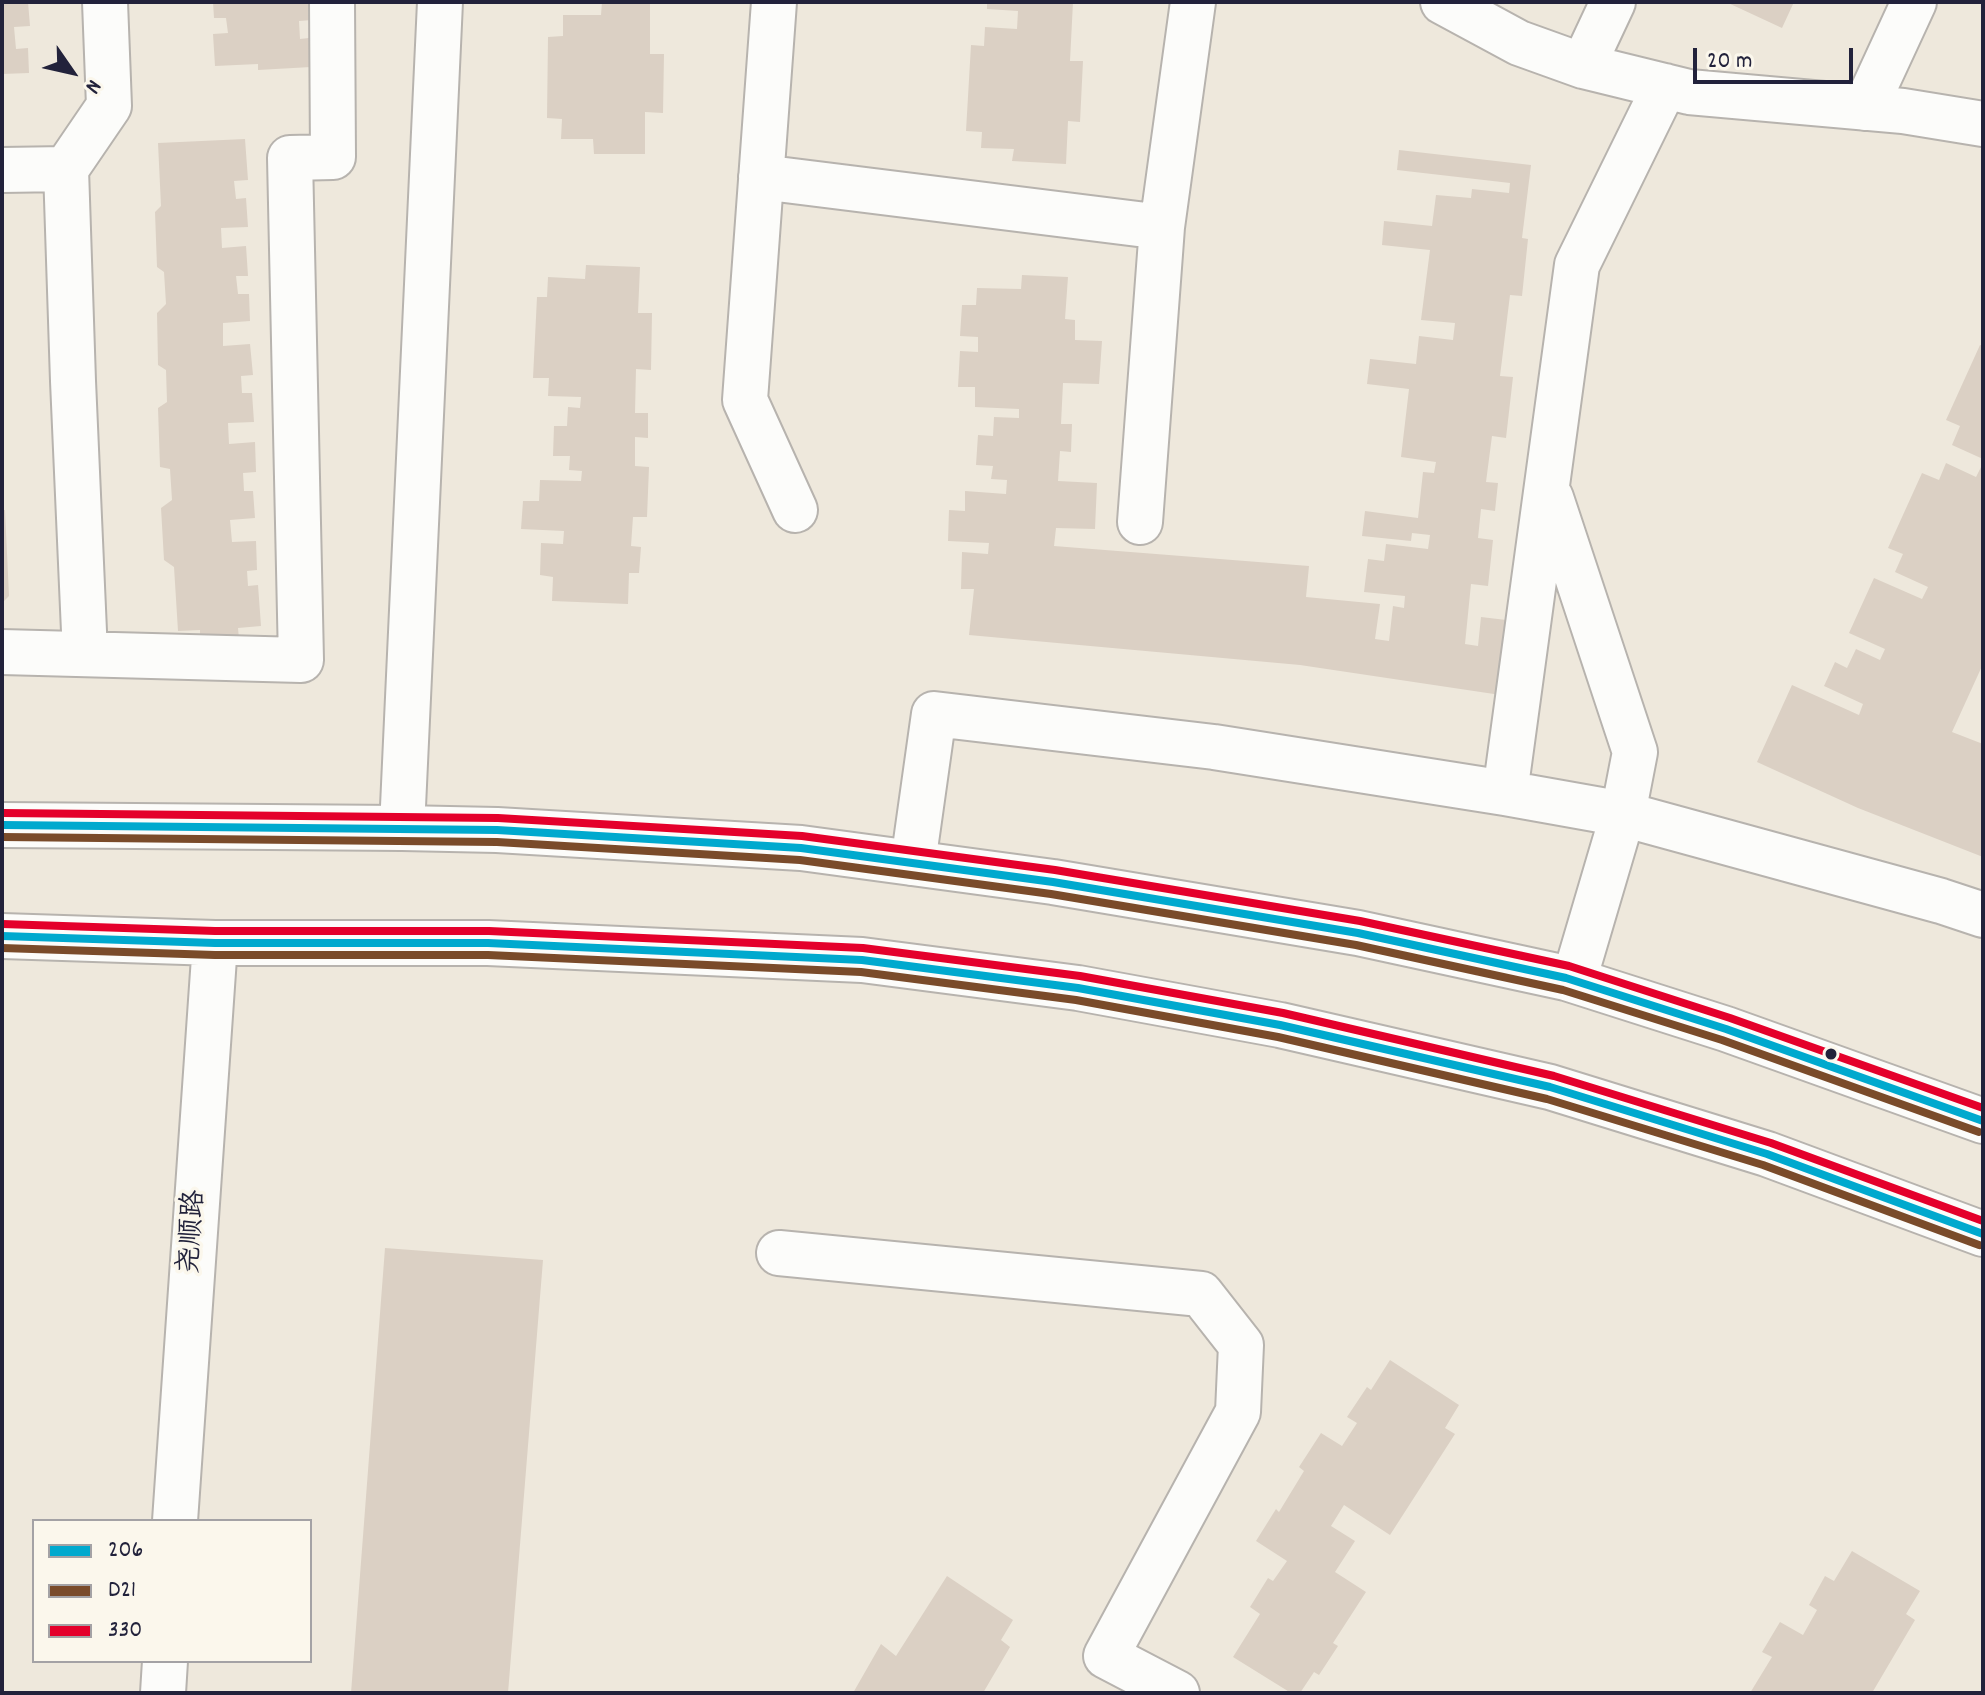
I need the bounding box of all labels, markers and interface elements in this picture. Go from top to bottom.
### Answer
north arrow [32,32,112,112]
scale bar [1697,32,1857,82]
text: 20 m [1707,45,1753,79]
text: N [76,73,108,99]
unlabelled marker [1823,1046,1839,1062]
street label: 尧顺路 [175,1189,215,1275]
legend [32,1519,312,1663]
text: 206 [108,1534,143,1568]
text: D21 [108,1574,136,1608]
text: 330 [108,1614,142,1648]

